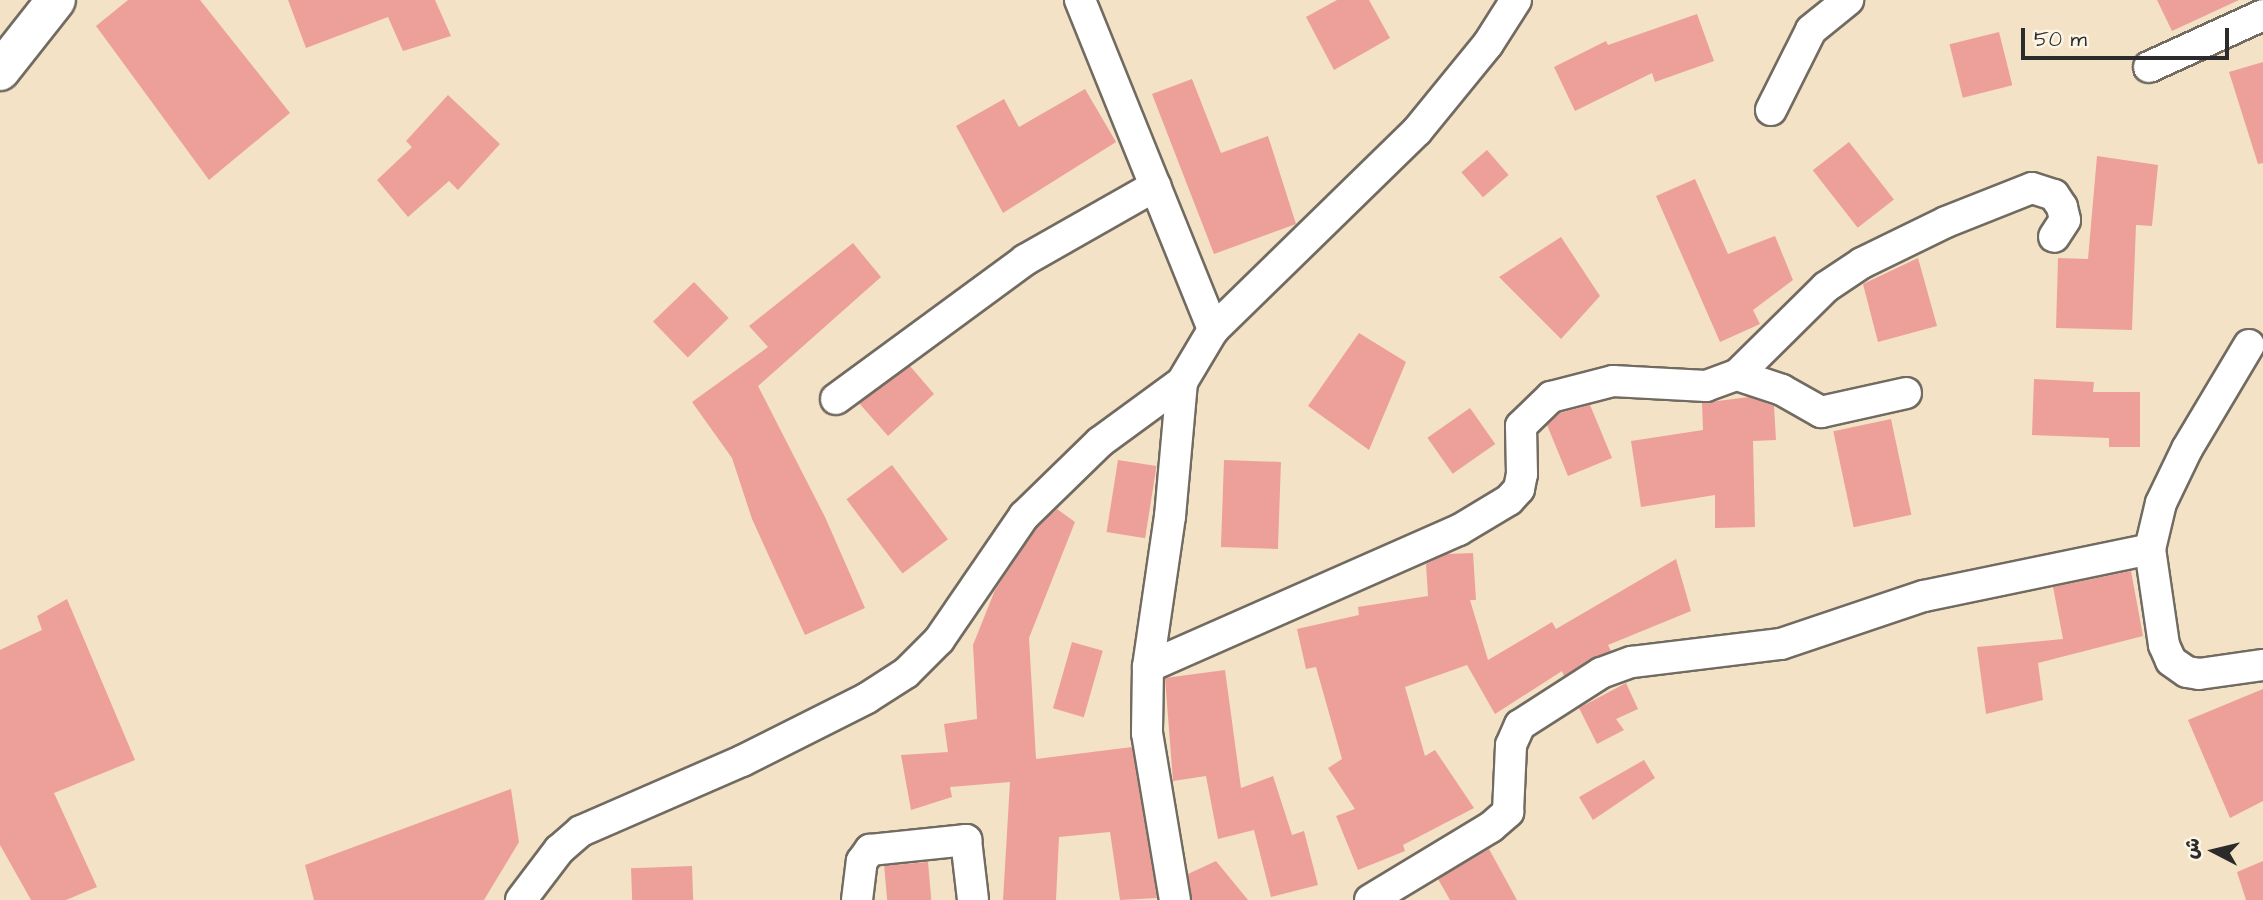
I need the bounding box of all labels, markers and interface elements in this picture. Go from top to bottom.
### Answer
scale bar [2025,14,2233,58]
text: 50 m [2034,25,2087,54]
north arrow [2179,816,2249,886]
text: ش [2178,836,2207,860]

